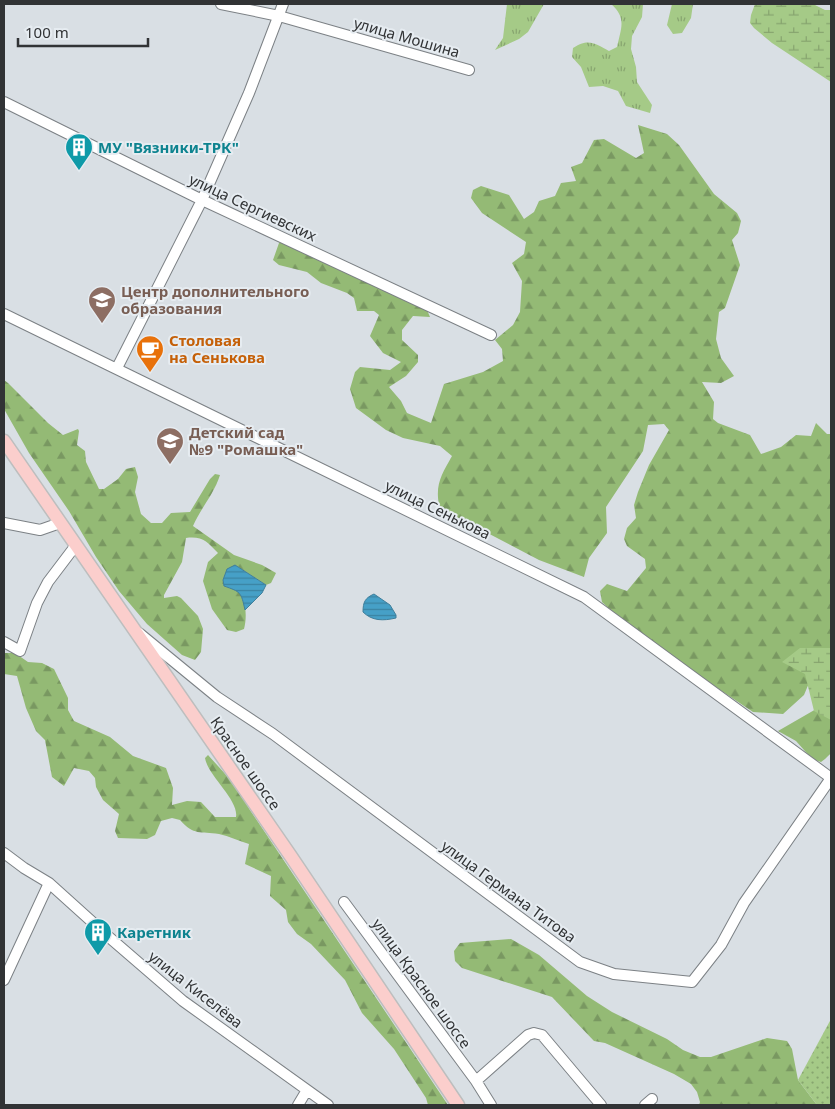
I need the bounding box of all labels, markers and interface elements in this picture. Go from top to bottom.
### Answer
street label: улица Мошина [352,12,462,62]
scale bar [18,15,148,47]
text: 100 m [25,22,69,42]
building icon: МУ "Вязники-ТРК" [64,132,94,171]
place label: МУ "Вязники-ТРК" [98,137,239,157]
street label: улица Сергиевских [186,169,320,245]
place label: Центр дополнительного образования [121,281,309,318]
school or university icon: Центр дополнительного образования [87,285,117,324]
place label: Столовая на Сенькова [169,330,265,367]
cafe icon: Столовая на Сенькова [135,334,165,373]
place label: Детский сад №9 "Ромашка" [189,422,303,459]
school or university icon: Детский сад №9 "Ромашка" [155,426,185,465]
street label: улица Сенькова [382,475,494,543]
street label: Красное шоссе [206,712,286,814]
street label: улица Германа Титова [438,835,580,947]
street label: улица Красное шоссе [368,914,476,1052]
building icon: Каретник [83,917,113,956]
place label: Каретник [117,922,192,942]
street label: улица Киселёва [145,946,247,1032]

